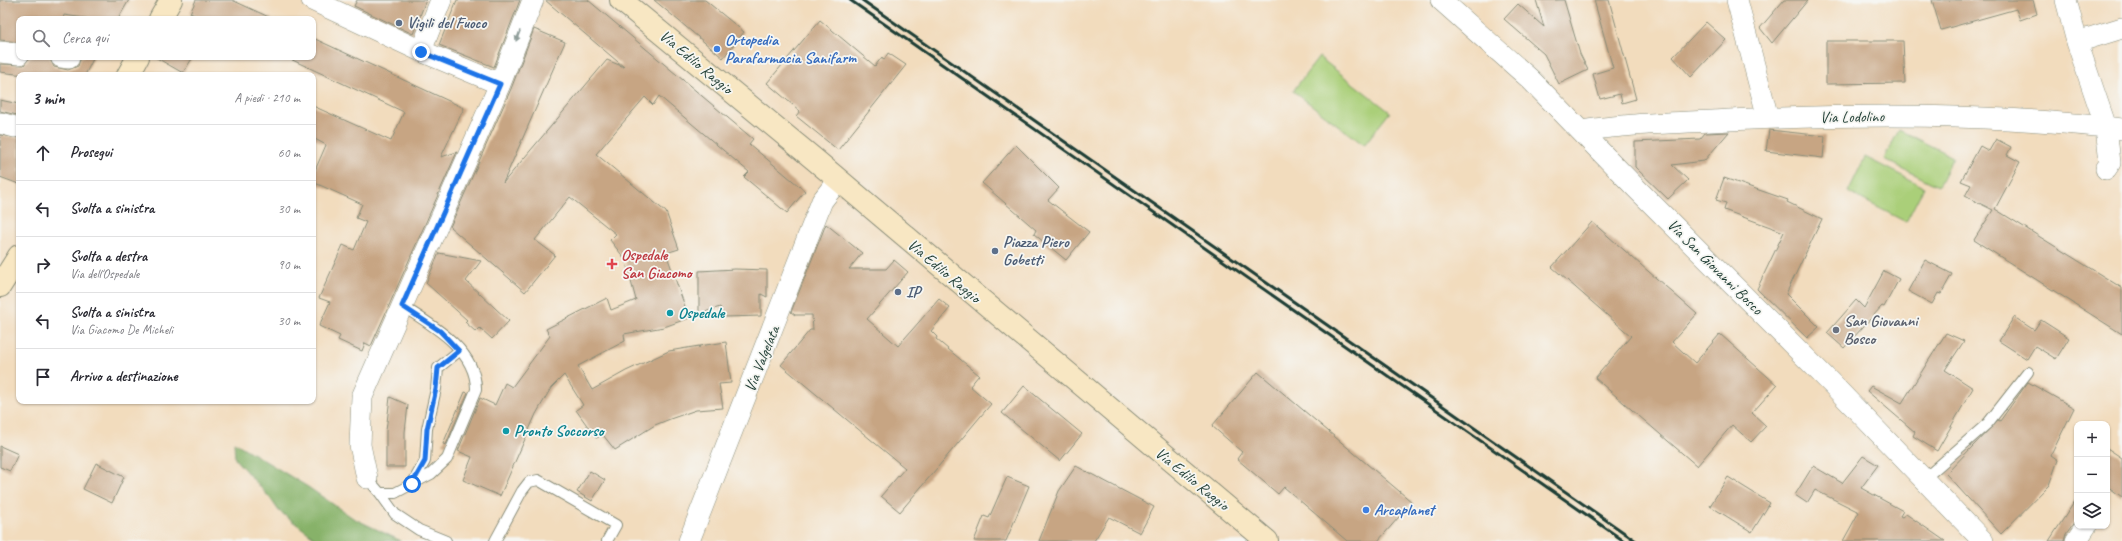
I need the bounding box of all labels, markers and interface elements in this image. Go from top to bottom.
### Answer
place label: Vigili del Fuoco [407,13,487,33]
search box [16,16,316,60]
marker: Vigili del Fuoco [394,18,404,28]
street label: Via Edilio Raggio [655,26,738,100]
icon: search [30,27,52,49]
text: Cerca qui [62,29,108,48]
place label: Ortopedia Parafarmacia Sanifarm [725,30,857,68]
one-way arrow [515,31,521,43]
route end [412,43,430,61]
marker: Ortopedia Parafarmacia Sanifarm [712,44,722,54]
text: 3 min [32,88,65,109]
text: A piedi · 210 m [235,90,300,106]
street label: Via Lodolino [1820,106,1886,128]
icon: ahead [32,142,54,164]
text: Prosegui [70,143,112,162]
text: 60 m [278,145,300,161]
icon: left [32,198,54,220]
text: Svolta a sinistra [70,199,154,218]
text: 30 m [278,201,300,217]
street label: Via San Giovanni Bosco [1663,215,1768,320]
place label: Piazza Piero Gobetti [1003,232,1070,270]
street label: Via Edilio Raggio [903,235,986,309]
place label: Ospedale San Giacomo [621,245,694,283]
marker: Piazza Piero Gobetti [990,246,1000,256]
text: Svolta a destra [70,247,147,266]
icon: right [32,254,54,276]
text: 90 m [278,257,300,273]
marker: Ospedale San Giacomo [606,258,618,270]
text: Via dell'Ospedale [70,266,139,282]
place label: IP [906,282,923,302]
marker: IP [893,287,903,297]
text: Svolta a sinistra [70,303,154,322]
place label: Ospedale [678,303,726,323]
marker: Ospedale [665,308,675,318]
icon: left [32,310,54,332]
place label: San Giovanni Bosco [1844,311,1919,349]
text: 30 m [278,313,300,329]
text: Via Giacomo De Micheli [70,322,173,338]
street label: Via Valgelata [740,322,785,395]
marker: San Giovanni Bosco [1831,325,1841,335]
icon: arrive [32,366,54,388]
text: Arrivo a destinazione [70,367,178,386]
place label: Pronto Soccorso [514,421,606,441]
map controls [2074,421,2110,529]
button: + [2074,421,2110,457]
marker: Pronto Soccorso [501,426,511,436]
street label: Via Edilio Raggio [1151,443,1235,516]
button: − [2074,457,2110,493]
route start [403,475,421,493]
button: layers [2074,493,2110,529]
place label: Arcaplanet [1374,500,1437,520]
marker: Arcaplanet [1361,505,1371,515]

